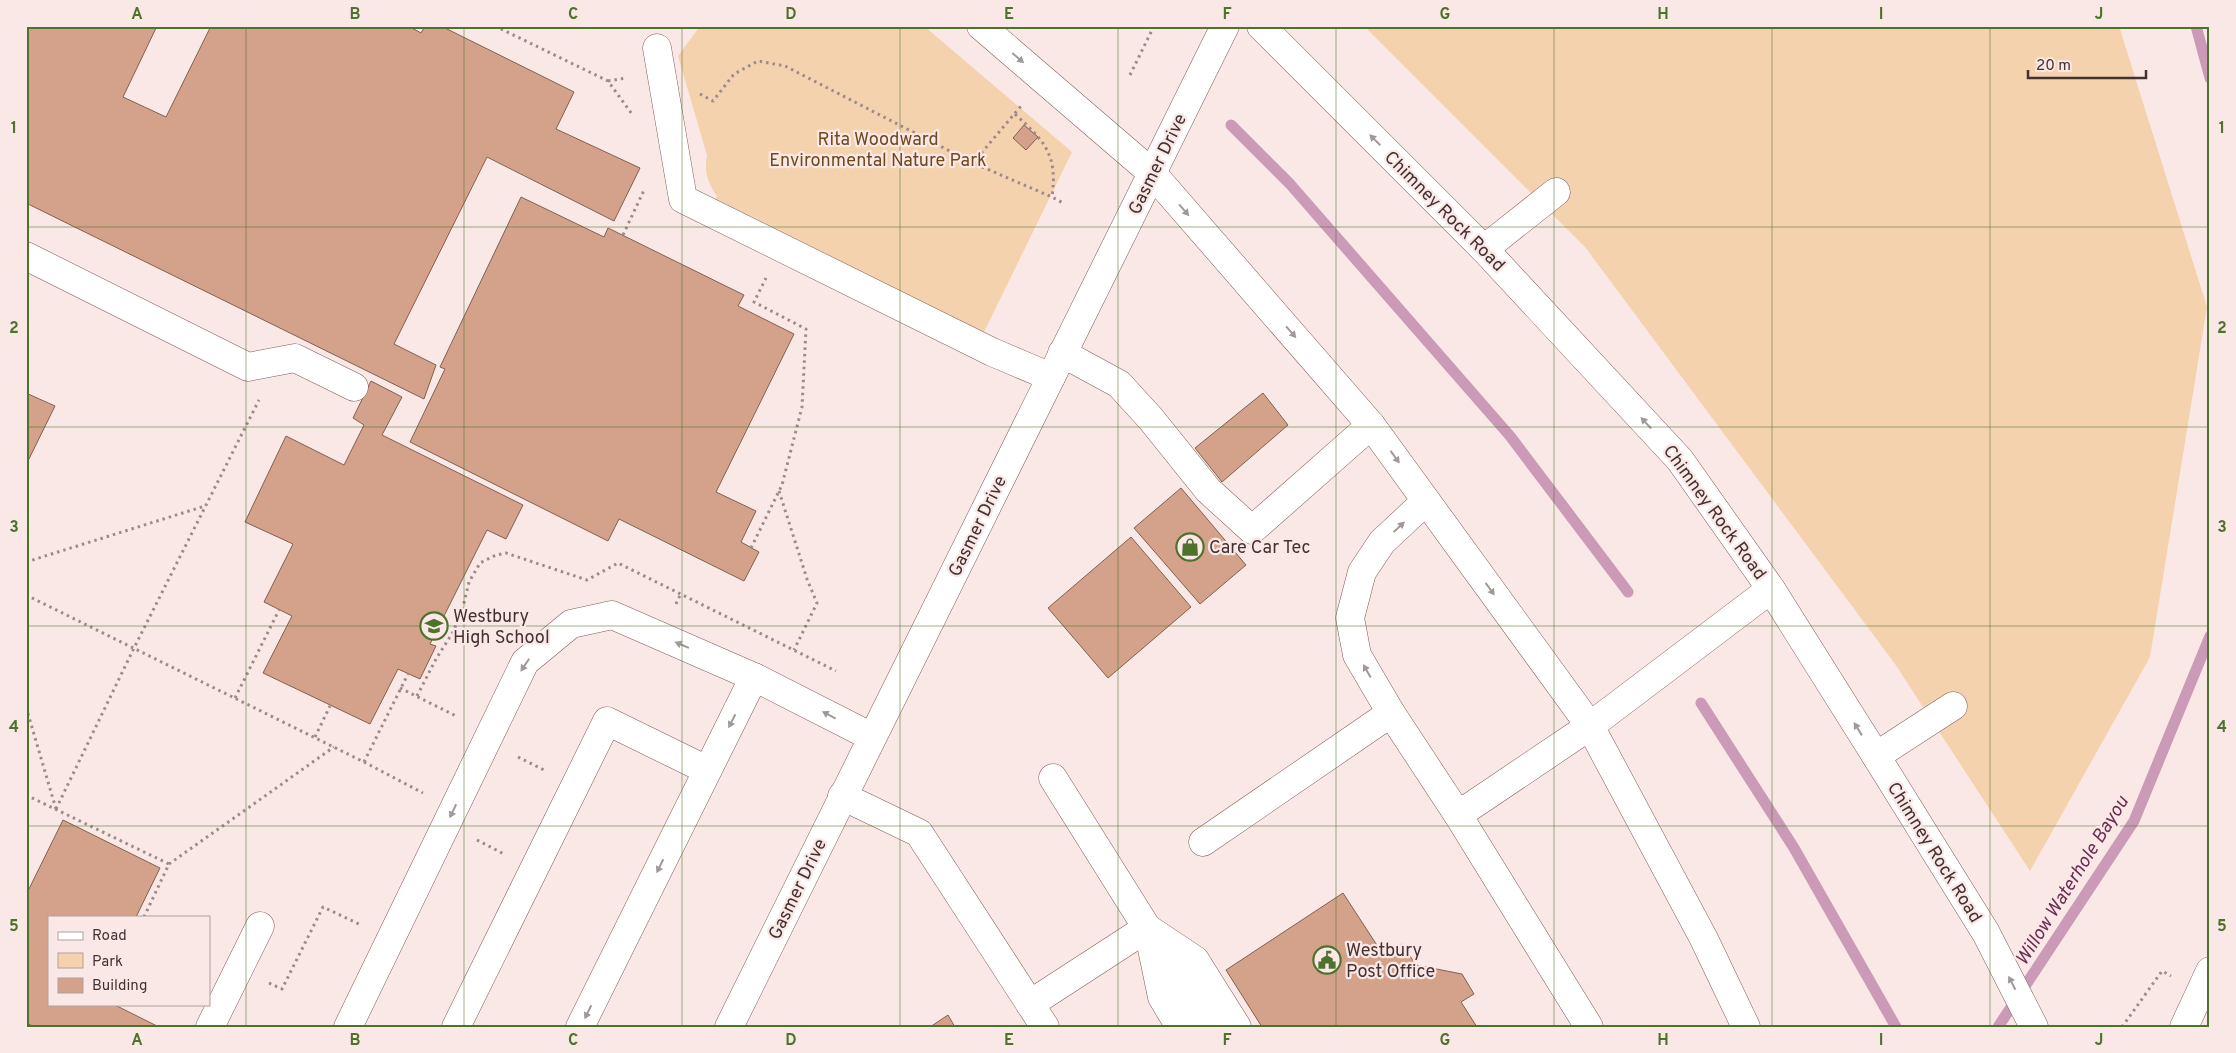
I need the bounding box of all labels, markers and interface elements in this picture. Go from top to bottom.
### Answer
text: A [131,5,143,25]
text: B [349,5,361,25]
text: C [568,5,578,25]
text: D [785,5,797,25]
text: E [1004,5,1014,25]
text: F [1222,5,1232,25]
text: G [1440,5,1450,25]
text: H [1657,5,1669,25]
text: I [1879,5,1883,25]
text: J [2095,5,2103,25]
scale bar [2028,48,2146,80]
one-way arrow [1011,52,1023,64]
text: 20 m [2036,57,2071,76]
street label: Gasmer Drive [1124,110,1193,219]
text: 1 [11,119,17,139]
text: 1 [2219,119,2225,139]
park label: Rita Woodward Environmental Nature Park [769,129,987,173]
one-way arrow [1370,135,1382,147]
street label: Chimney Rock Road [1379,147,1509,277]
one-way arrow [1178,203,1190,215]
text: 2 [9,319,19,339]
text: 2 [2217,319,2227,339]
one-way arrow [1285,326,1296,339]
one-way arrow [1640,418,1652,430]
street label: Chimney Rock Road [1657,441,1771,585]
one-way arrow [1389,450,1400,463]
street label: Gasmer Drive [944,472,1013,581]
text: 3 [9,518,19,538]
text: 3 [2217,518,2227,538]
one-way arrow [1392,521,1404,533]
shop icon: Care Car Tec [1175,532,1205,562]
place label: Care Car Tec [1209,537,1311,560]
one-way arrow [1485,582,1495,595]
place label: Westbury High School [453,606,550,650]
school or university icon: Westbury High School [419,611,449,641]
one-way arrow [675,641,689,649]
one-way arrow [520,658,530,672]
one-way arrow [1362,664,1371,678]
one-way arrow [821,711,836,719]
one-way arrow [728,713,736,728]
text: 4 [9,718,19,738]
text: 4 [2217,718,2227,738]
one-way arrow [1854,722,1863,735]
street label: Chimney Rock Road [1881,778,1986,927]
water label: Willow Waterhole Bayou [2011,791,2135,970]
one-way arrow [449,804,457,818]
street label: Gasmer Drive [764,835,833,944]
one-way arrow [656,859,664,873]
legend [48,916,210,1006]
text: 5 [9,917,19,937]
text: 5 [2217,917,2227,937]
text: Road [92,927,127,946]
place label: Westbury Post Office [1346,940,1435,984]
public building icon: Westbury Post Office [1312,945,1342,975]
text: Park [92,953,123,972]
one-way arrow [2008,976,2016,990]
text: Building [92,977,147,996]
one-way arrow [584,1004,592,1019]
text: A [131,1031,143,1051]
text: B [349,1031,361,1051]
text: C [568,1031,578,1051]
text: D [785,1031,797,1051]
text: E [1004,1031,1014,1051]
text: F [1222,1031,1232,1051]
text: G [1440,1031,1450,1051]
text: H [1657,1031,1669,1051]
text: I [1879,1031,1883,1051]
text: J [2095,1031,2103,1051]

